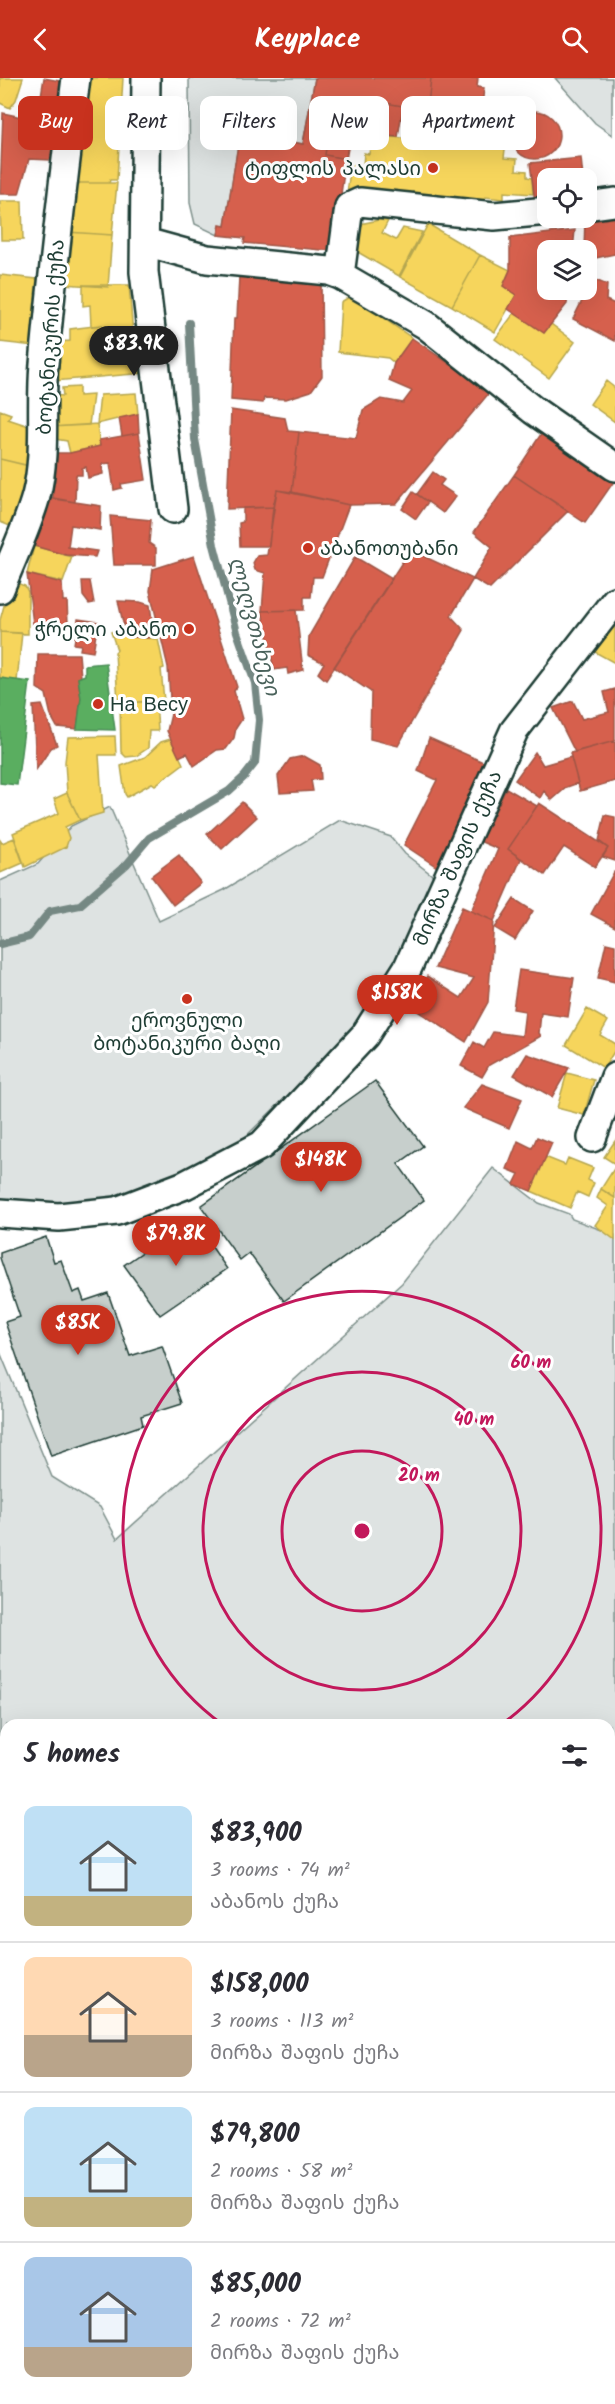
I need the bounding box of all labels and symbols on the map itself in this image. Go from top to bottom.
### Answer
place label: ტიფლის პალასი [245,154,421,186]
marker: ტიფლის პალასი [426,161,440,175]
street label: ბოტანიკურის ქუჩა [29,238,75,436]
pin: $83.9K [85,326,183,377]
place label: აბანოთუბანი [320,534,458,566]
marker: აბანოთუბანი [301,541,315,555]
water label: ლეღვთახევი [219,553,288,700]
place label: ჭრელი აბანო [35,615,177,647]
marker: ჭრელი აბანო [182,622,196,636]
place label: На Весу [110,690,188,722]
marker: На Весу [91,697,105,711]
street label: მირზა შაფის ქუჩა [406,766,512,952]
pin: $158K [355,975,439,1026]
marker: ეროვნული ბოტანიკური ბაღი [180,992,194,1006]
place label: ეროვნული ბოტანიკური ბაღი [93,1006,281,1061]
pin: $148K [279,1142,363,1193]
pin: $79.8K [127,1216,225,1267]
pin: $85K [42,1305,114,1356]
text: 60 m [511,1349,552,1378]
text: 40 m [454,1406,495,1435]
text: 20 m [398,1462,440,1491]
centre of rings [352,1521,372,1541]

